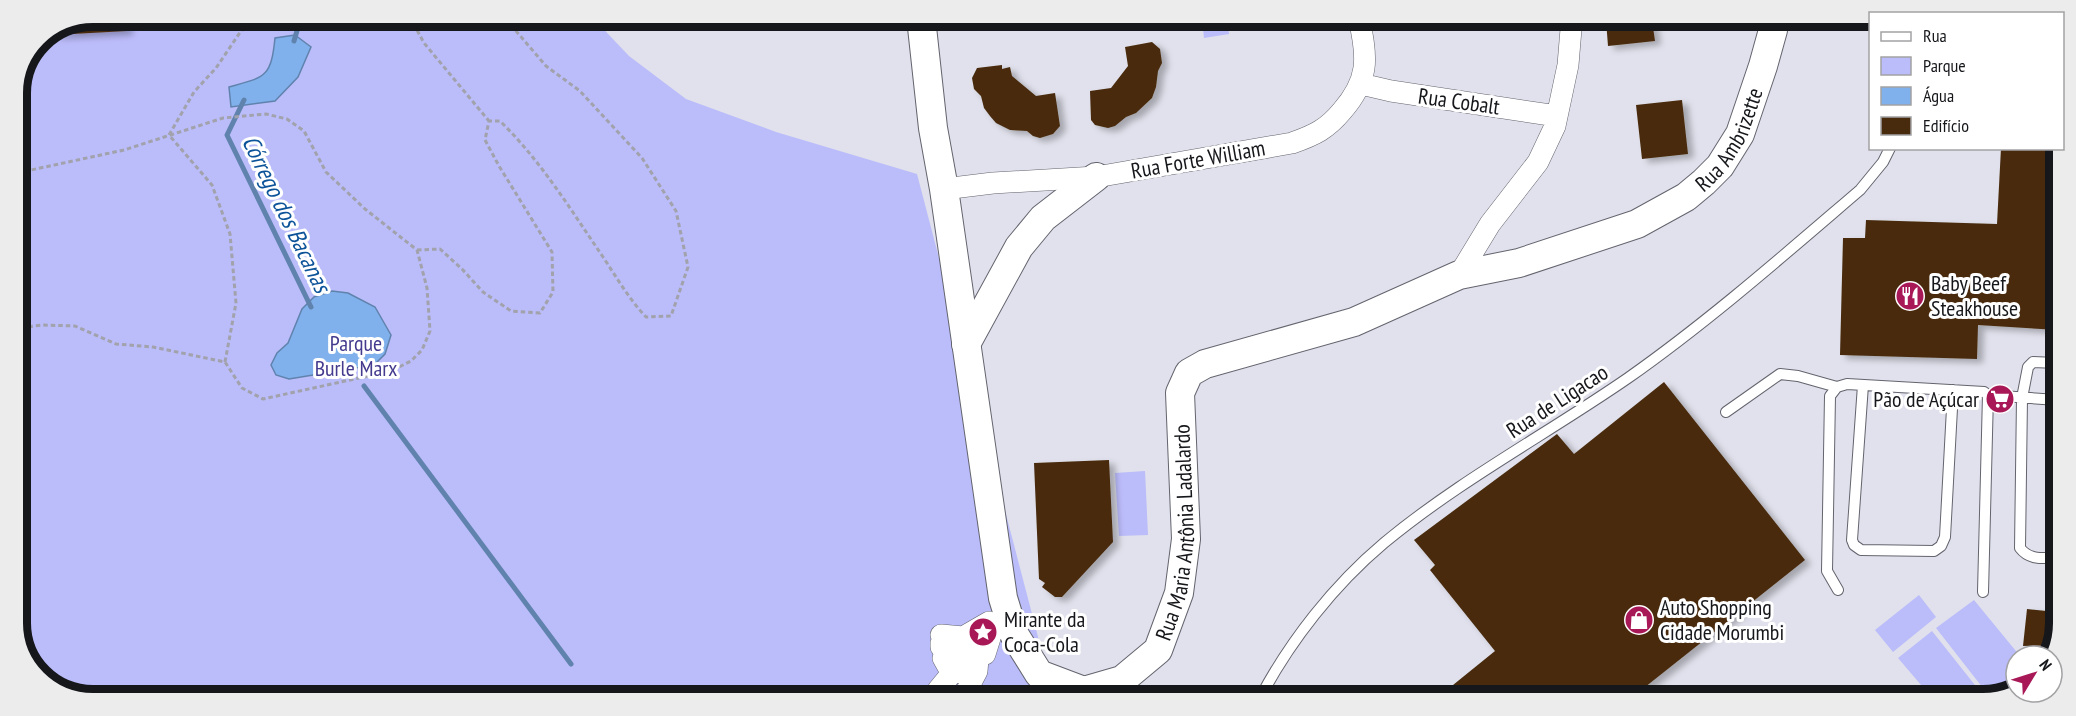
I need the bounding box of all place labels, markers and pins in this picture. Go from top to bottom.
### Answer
place label: Baby Beef Steakhouse [1931,269,2018,322]
restaurant icon: Baby Beef Steakhouse [1894,280,1926,312]
supermarket icon: Pão de Açúcar [1984,383,2016,415]
place label: Pão de Açúcar [1873,385,1979,413]
place label: Auto Shopping Cidade Morumbi [1660,593,1784,646]
shop icon: Auto Shopping Cidade Morumbi [1623,604,1655,636]
place label: Mirante da Coca-Cola [1004,605,1085,658]
place icon: Mirante da Coca-Cola [967,616,999,648]

